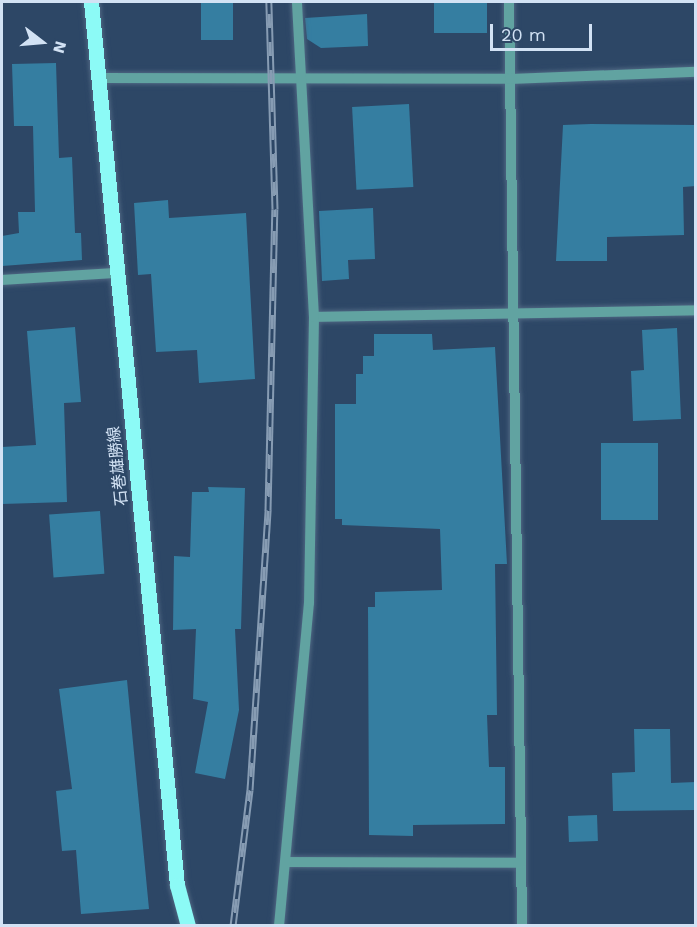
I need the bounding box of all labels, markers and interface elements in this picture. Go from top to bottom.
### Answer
north arrow [12,12,72,72]
scale bar [493,12,595,50]
text: 20 m [501,24,546,45]
text: N [49,39,71,55]
street label: 石巻雄勝線 [104,425,132,507]

